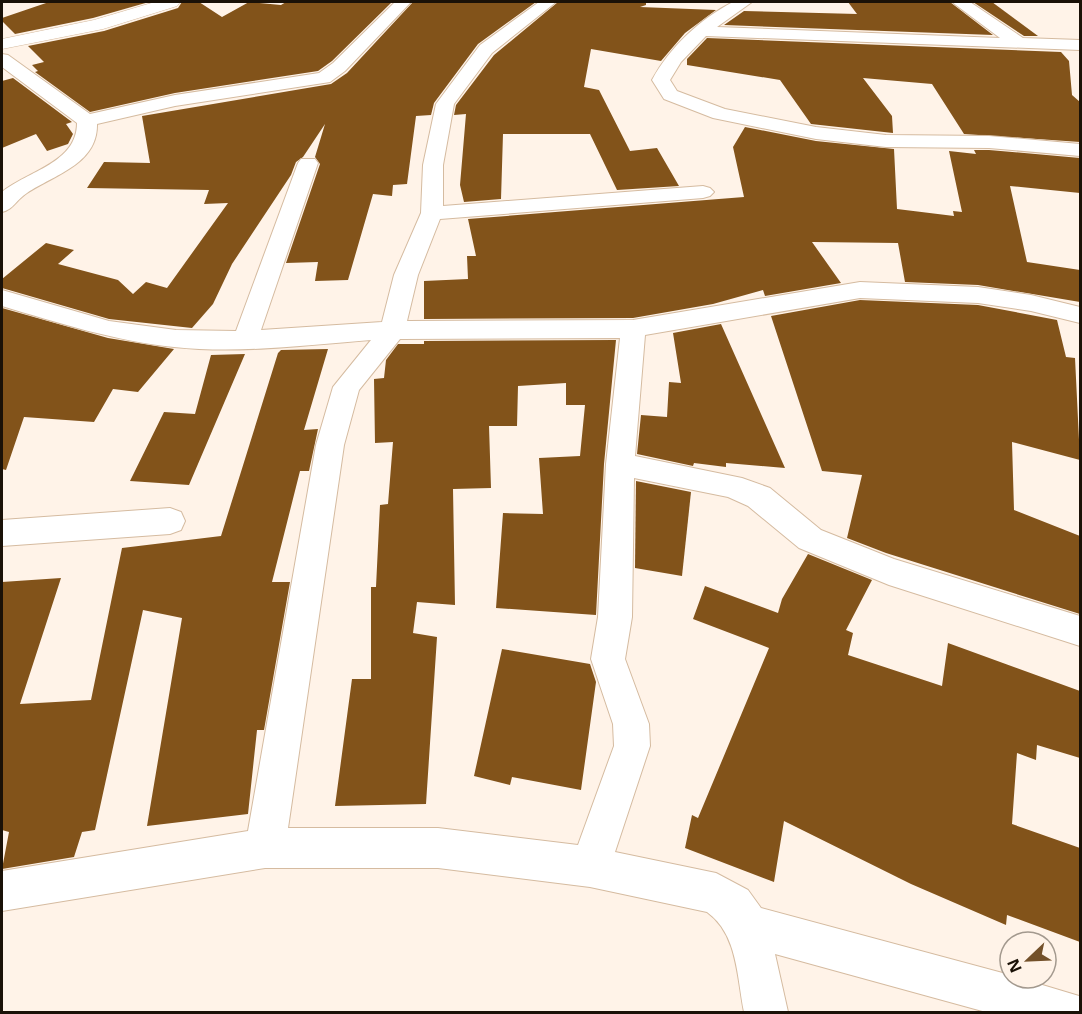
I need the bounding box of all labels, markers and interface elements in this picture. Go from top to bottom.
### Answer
north arrow [998,930,1058,990]
text: N [1002,956,1027,976]

